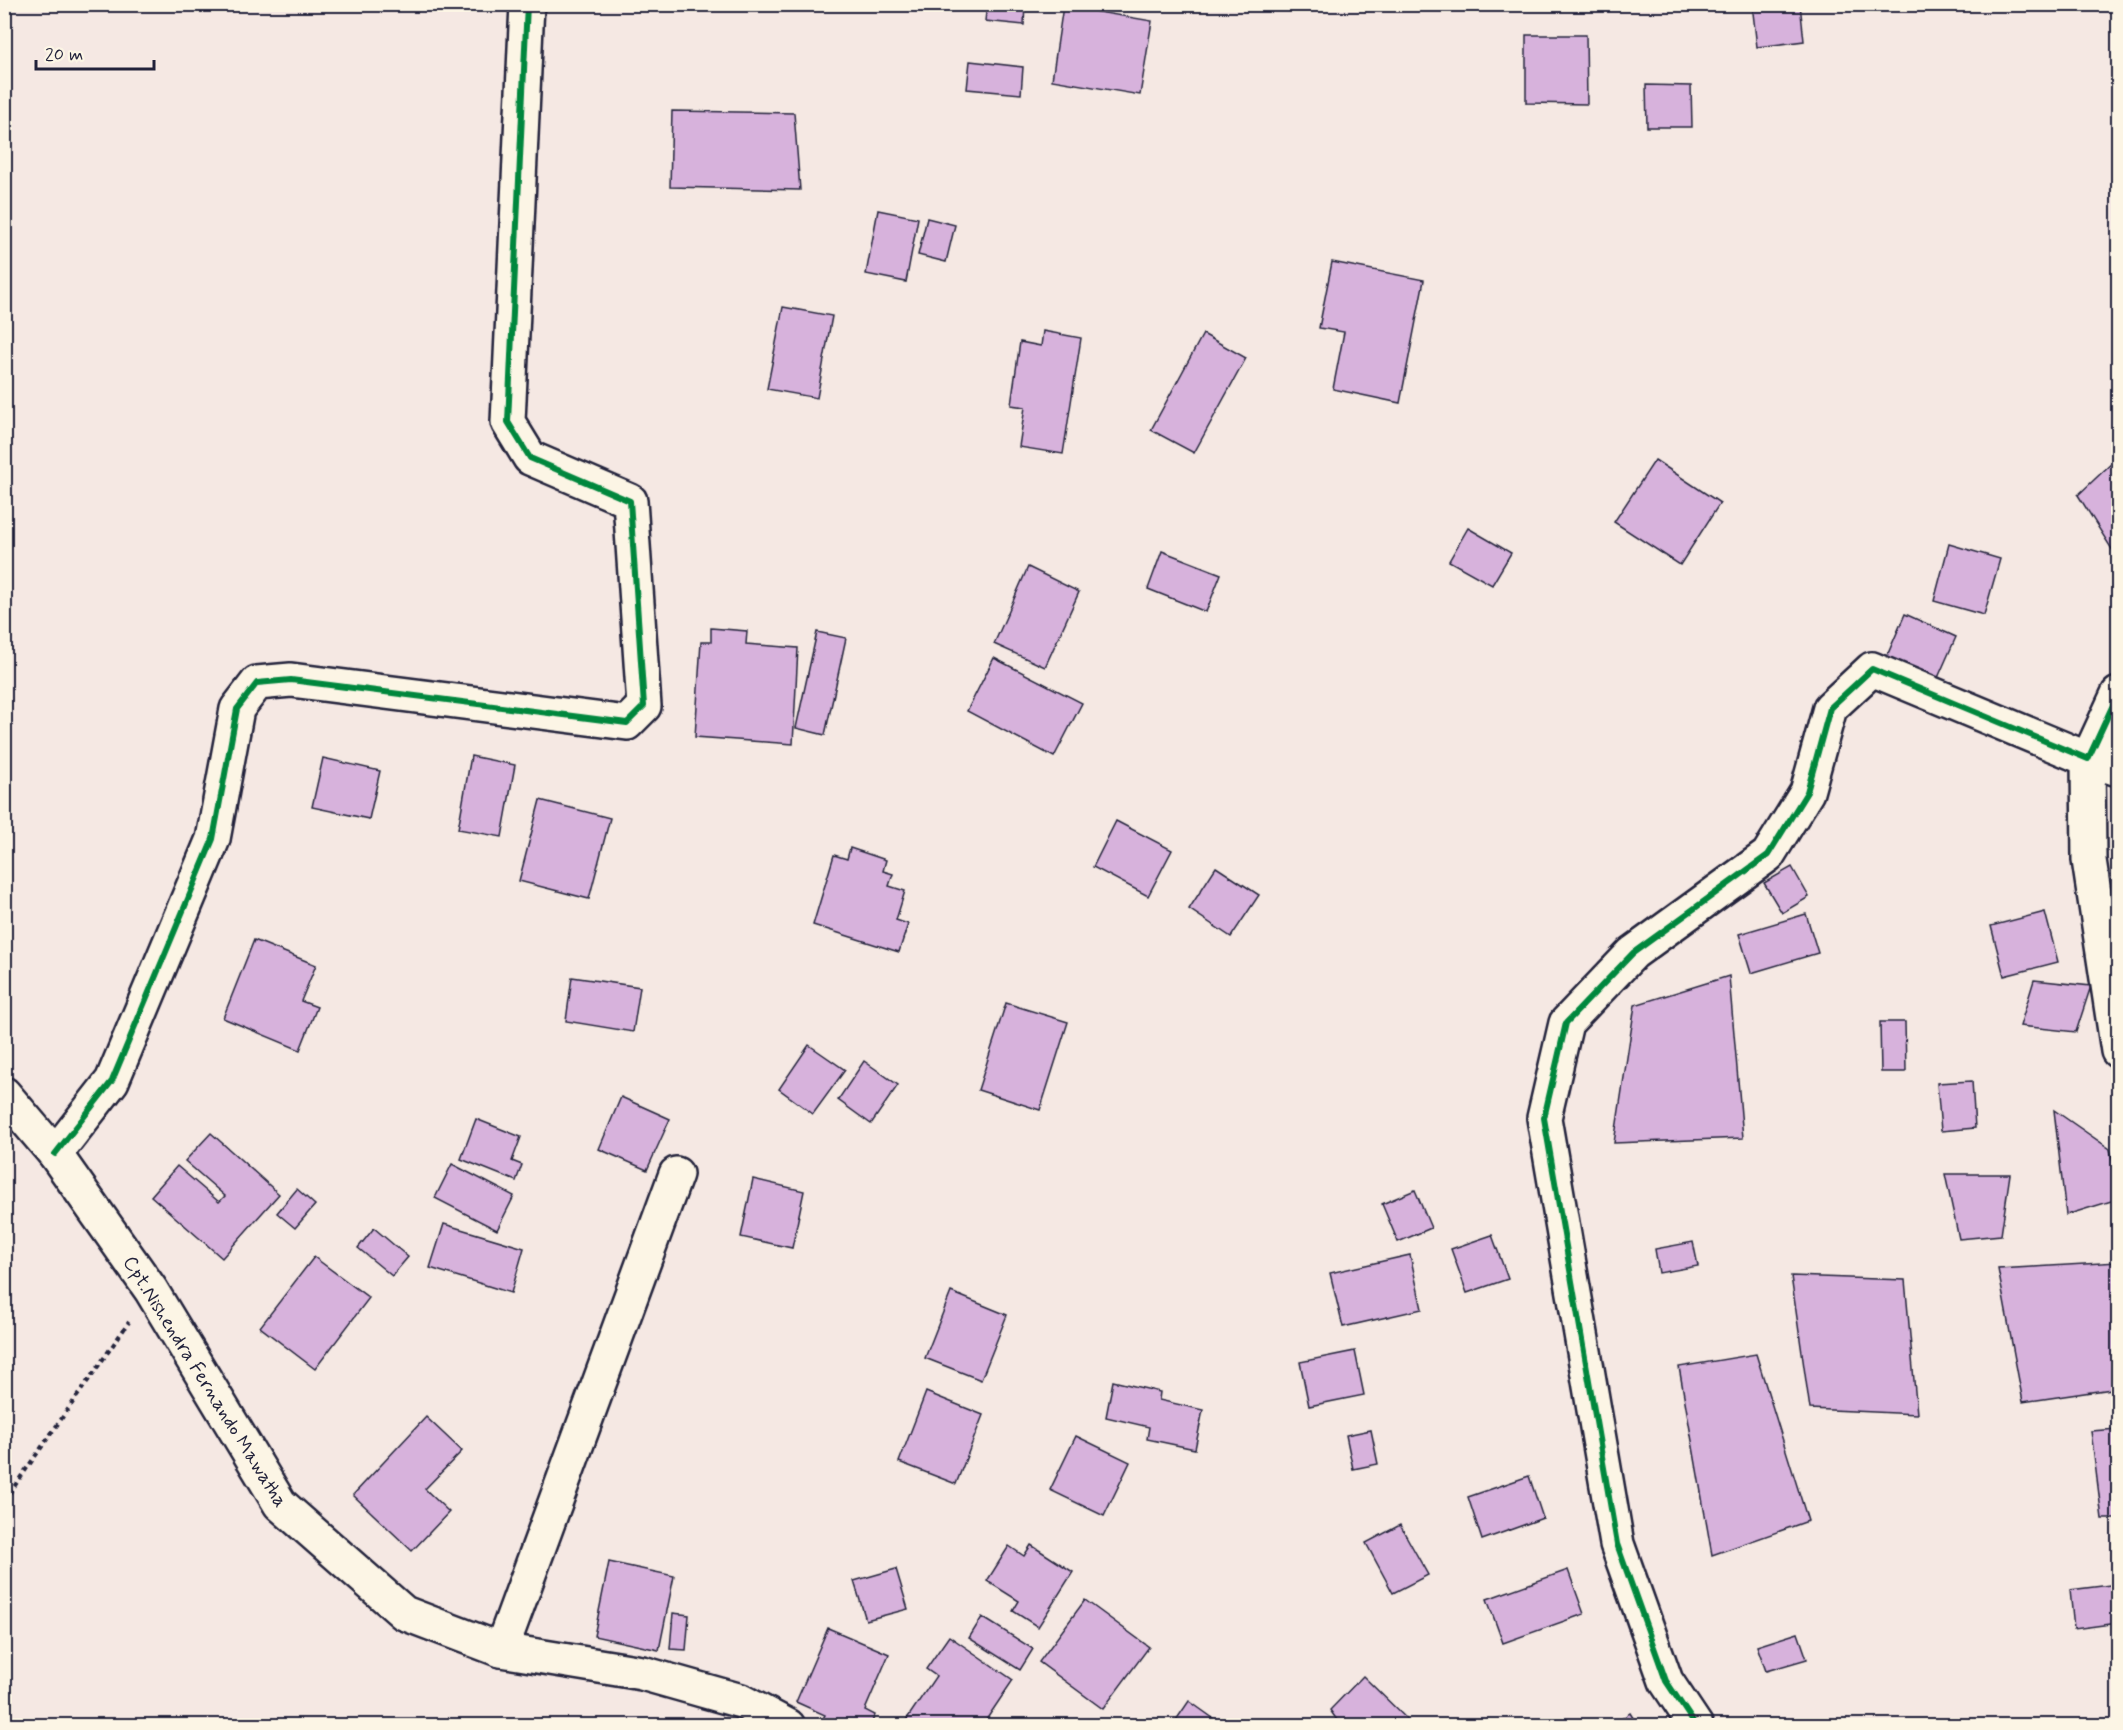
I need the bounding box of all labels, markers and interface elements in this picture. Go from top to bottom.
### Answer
scale bar [36,33,154,71]
text: 20 m [45,43,83,67]
street label: Cpt.Nishendra Fernando Mawatha [116,1251,294,1513]

